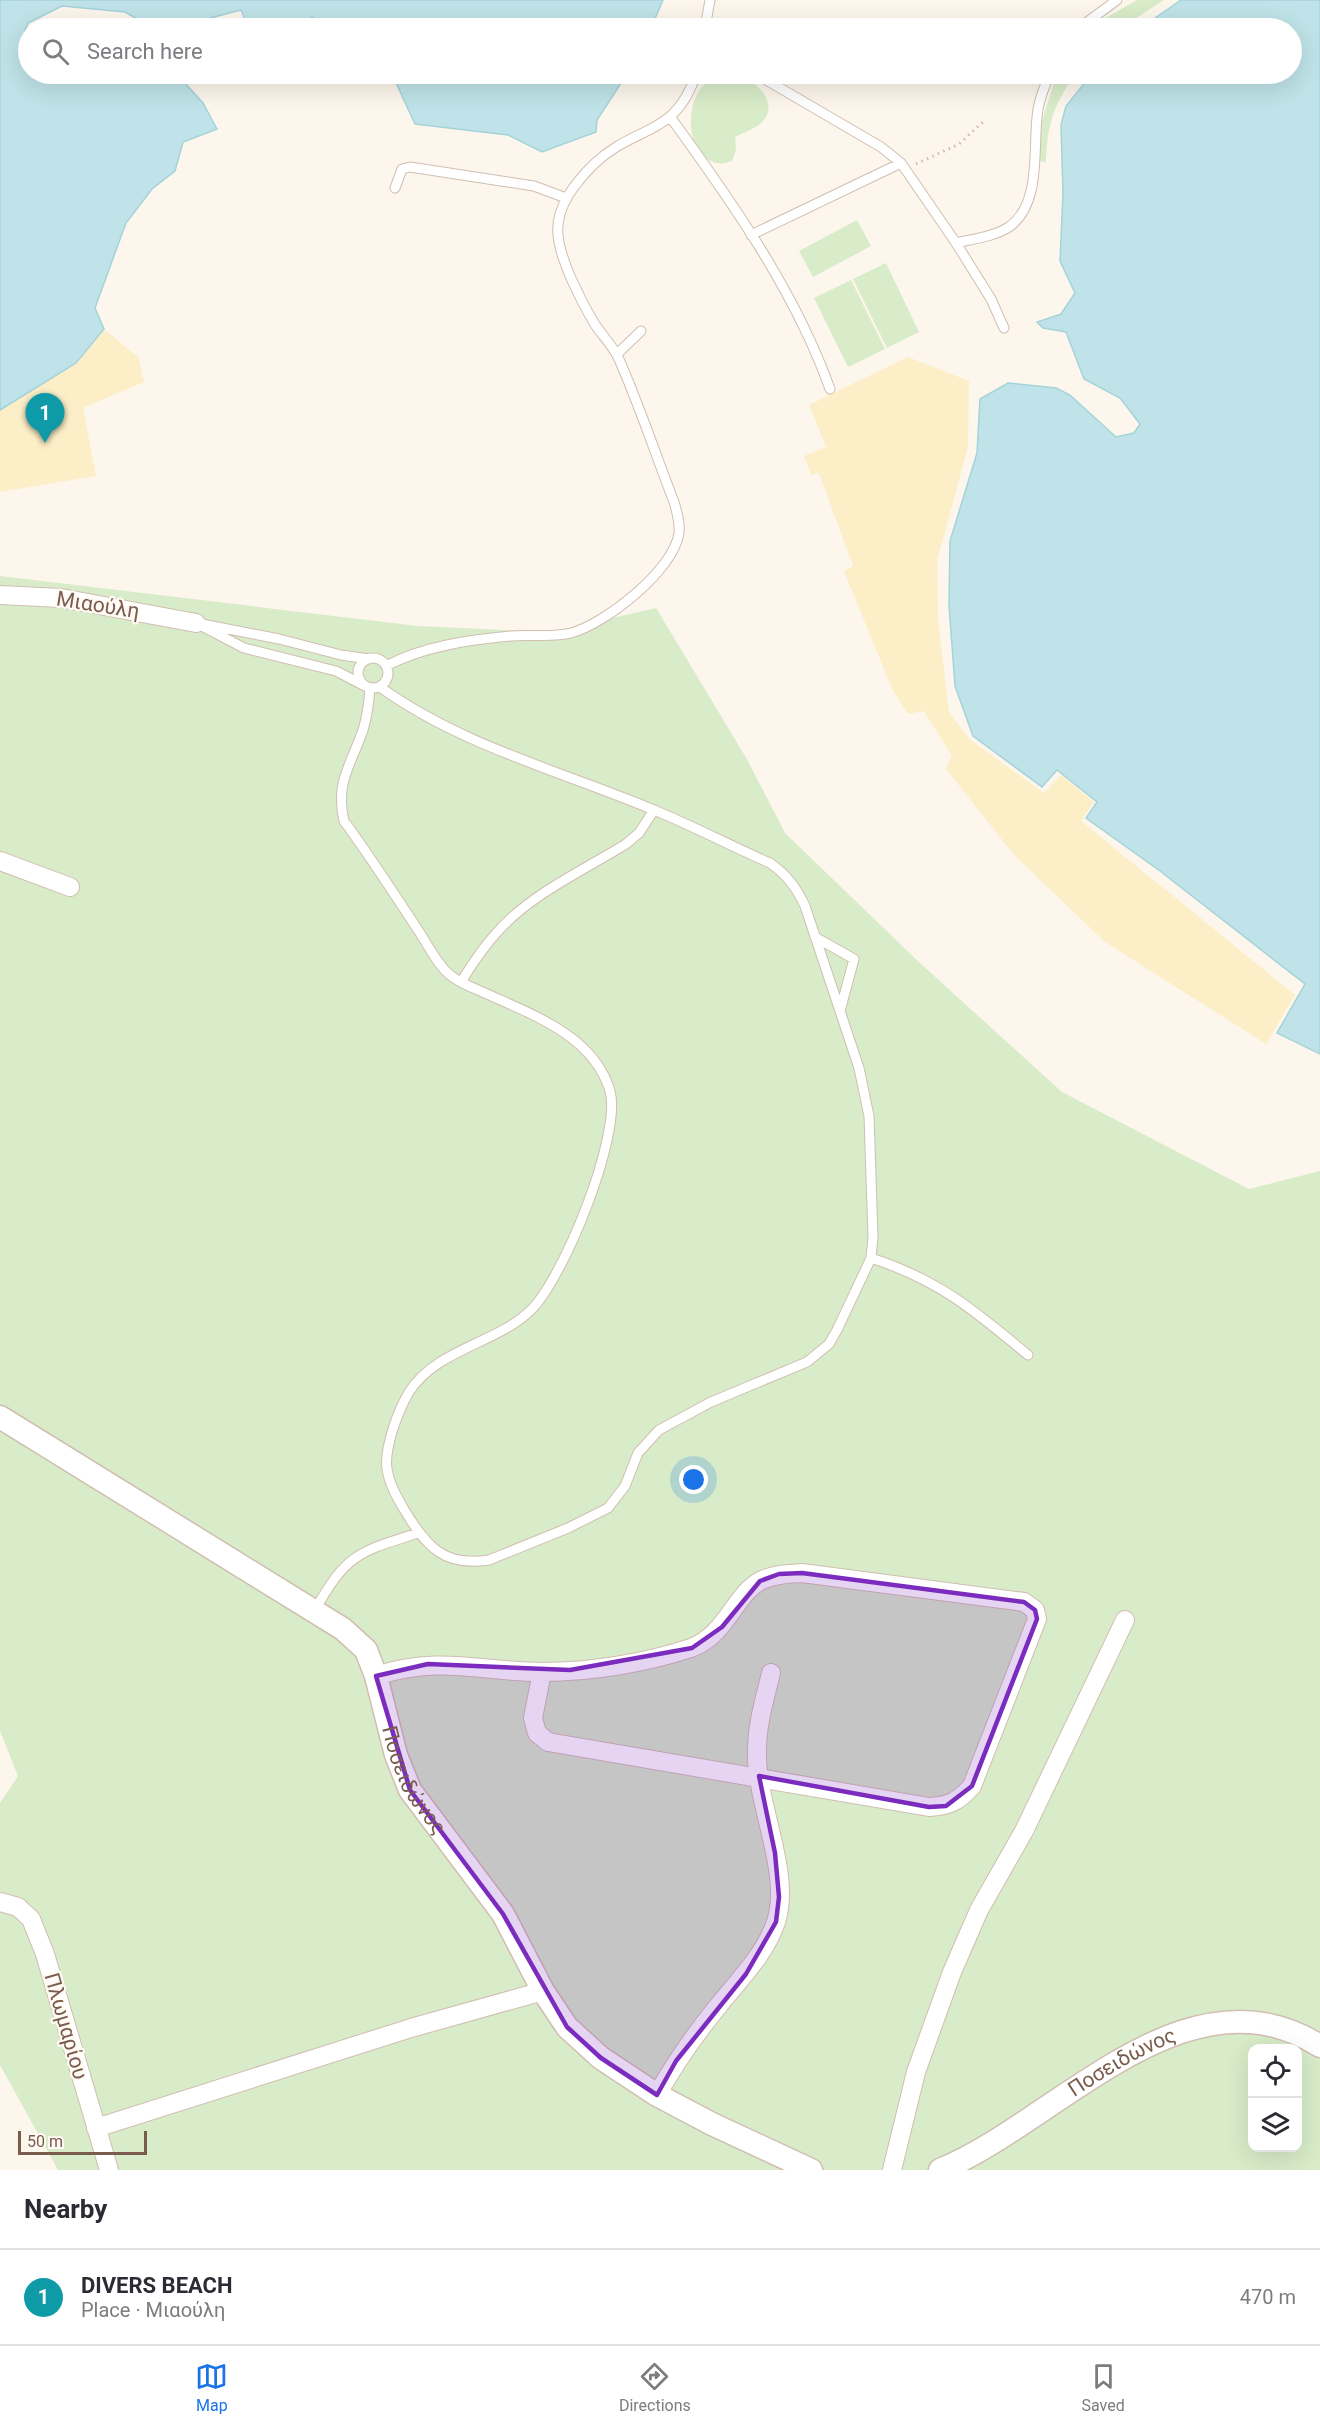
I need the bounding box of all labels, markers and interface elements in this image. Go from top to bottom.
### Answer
search box [18,18,1302,84]
icon: search [39,35,72,68]
text: Search here [87,39,203,64]
pin: 1 [26,394,64,443]
street label: Μιαούλη [55,587,141,623]
your location [679,1465,708,1494]
street label: Ποσειδώνος [377,1723,451,1839]
street label: Πλωμαρίου [39,1970,93,2082]
street label: Ποσειδώνος [1064,2023,1179,2102]
map controls [1248,2044,1302,2152]
button: locate [1248,2044,1302,2098]
button: layers [1248,2098,1302,2152]
scale bar [18,2128,147,2156]
text: 50 m [27,2132,63,2151]
text: Nearby [24,2194,107,2224]
text: DIVERS BEACH [81,2273,233,2298]
text: 1 [38,2285,49,2309]
text: 470 m [1240,2285,1296,2309]
text: Place · Μιαούλη [81,2298,225,2322]
tab: Map [195,2360,228,2415]
tab: Directions [619,2360,691,2415]
tab: Saved [1081,2360,1125,2415]

